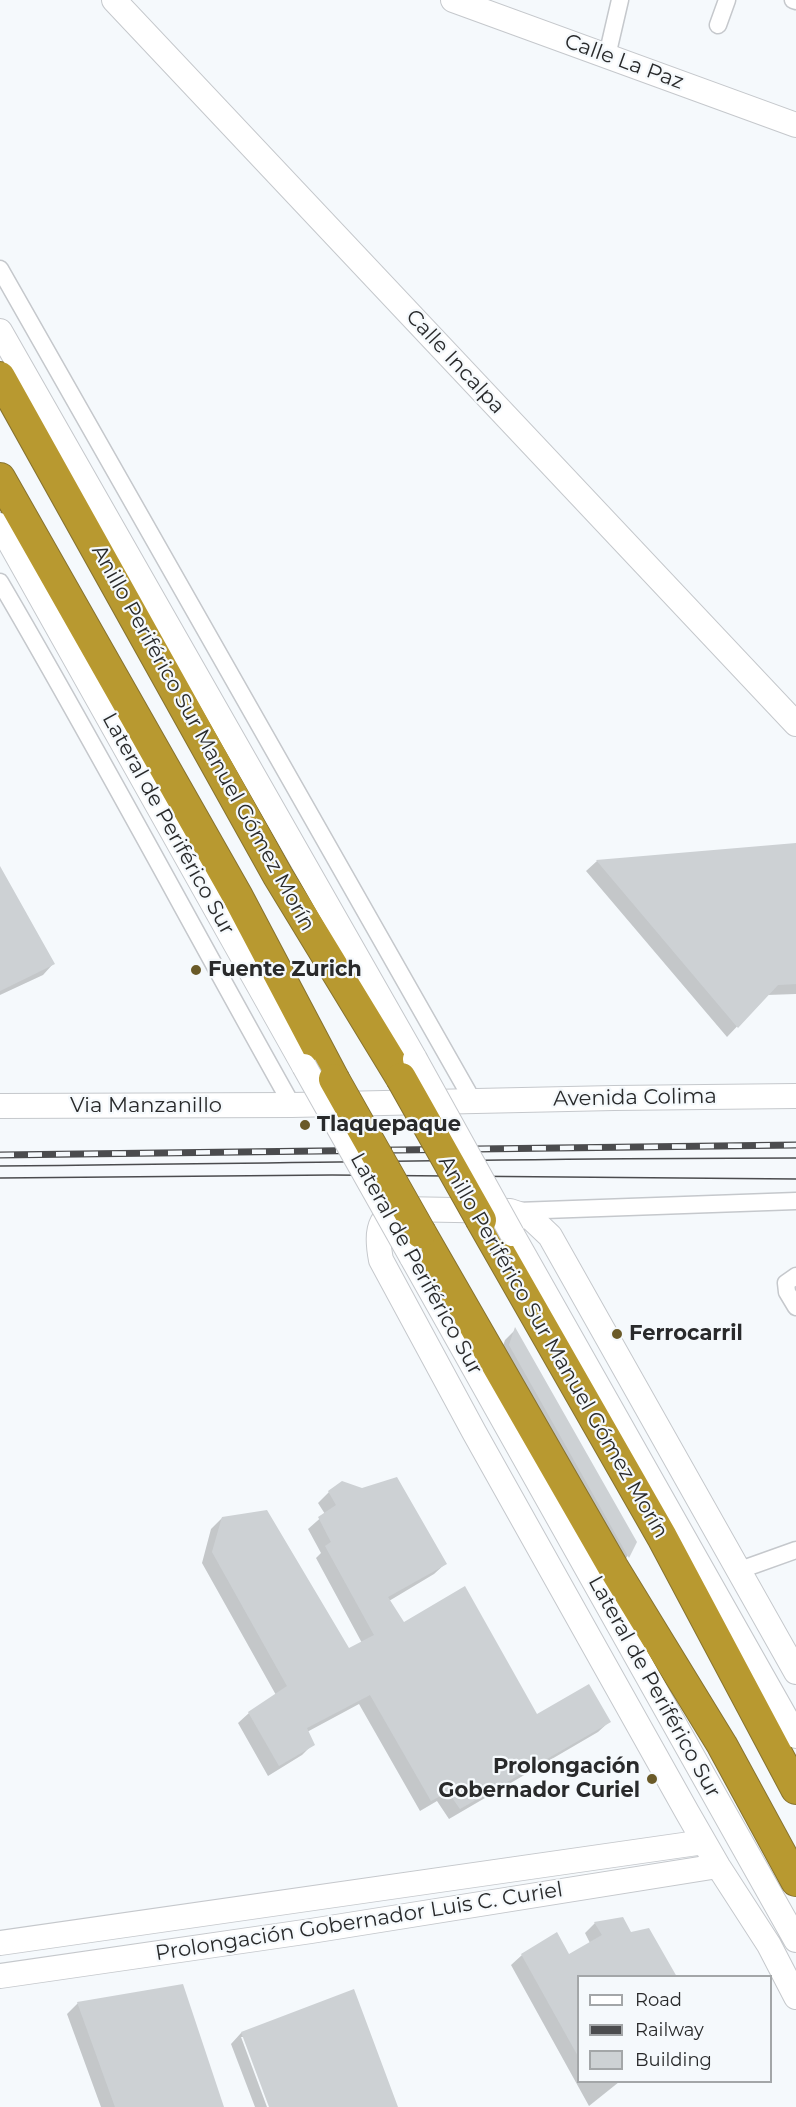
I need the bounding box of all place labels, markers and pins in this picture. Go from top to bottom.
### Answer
place label: Fuente Zurich [208,957,362,983]
marker: Fuente Zurich [189,963,203,977]
place label: Tlaquepaque [317,1112,461,1138]
marker: Tlaquepaque [298,1118,312,1132]
place label: Ferrocarril [629,1321,743,1347]
marker: Ferrocarril [610,1327,624,1341]
place label: Prolongación Gobernador Curiel [438,1754,640,1804]
marker: Prolongación Gobernador Curiel [645,1772,659,1786]

